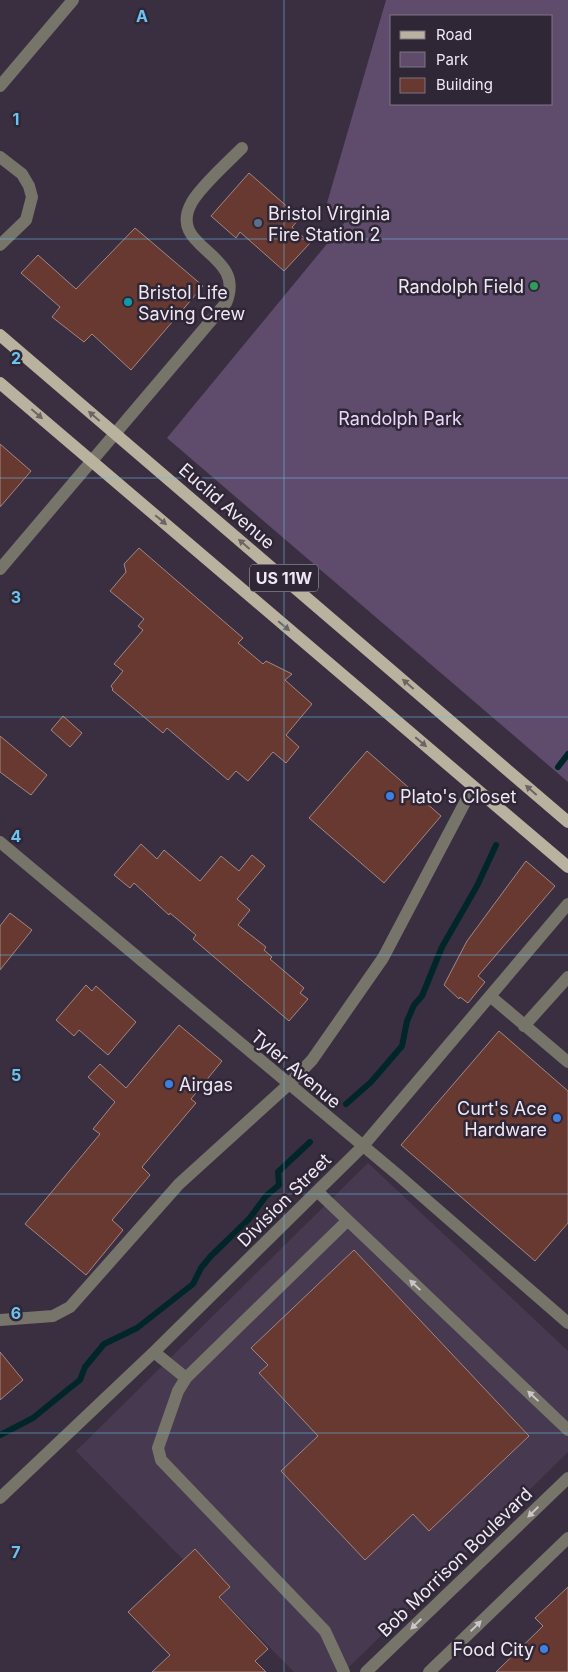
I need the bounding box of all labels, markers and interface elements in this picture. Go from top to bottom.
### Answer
text: A [136,6,148,26]
legend [390,15,553,105]
text: Road [436,25,472,44]
text: Park [436,50,469,69]
text: Building [436,75,493,94]
text: 1 [13,109,19,129]
place label: Bristol Virginia Fire Station 2 [268,203,390,245]
marker: Bristol Virginia Fire Station 2 [252,217,264,229]
place label: Randolph Field [398,276,524,297]
marker: Randolph Field [528,280,540,292]
place label: Bristol Life Saving Crew [138,282,245,324]
marker: Bristol Life Saving Crew [122,296,134,308]
text: 2 [11,348,21,368]
park label: Randolph Park [338,408,462,429]
one-way arrow [30,409,43,420]
one-way arrow [89,410,101,422]
street label: Euclid Avenue [175,459,279,553]
one-way arrow [154,514,166,526]
one-way arrow [238,539,251,550]
road number: US 11W [250,564,318,592]
text: 3 [11,587,21,607]
one-way arrow [277,620,290,631]
one-way arrow [402,678,414,690]
one-way arrow [414,737,427,748]
one-way arrow [525,785,537,796]
place label: Plato's Closet [400,786,516,807]
marker: Plato's Closet [384,790,396,802]
text: 4 [11,826,22,846]
street label: Tyler Avenue [247,1025,345,1113]
text: 5 [11,1065,21,1085]
place label: Airgas [179,1074,233,1095]
marker: Airgas [163,1078,175,1090]
place label: Curt's Ace Hardware [457,1098,547,1140]
marker: Curt's Ace Hardware [551,1112,563,1124]
street label: Division Street [233,1149,335,1251]
one-way arrow [409,1279,421,1291]
text: 6 [11,1303,21,1323]
one-way arrow [527,1390,539,1402]
street label: Bob Morrison Boulevard [374,1483,536,1641]
one-way arrow [527,1506,539,1518]
text: 7 [11,1542,21,1562]
one-way arrow [410,1618,422,1630]
one-way arrow [470,1620,482,1632]
place label: Food City [453,1639,534,1660]
marker: Food City [538,1643,550,1655]

